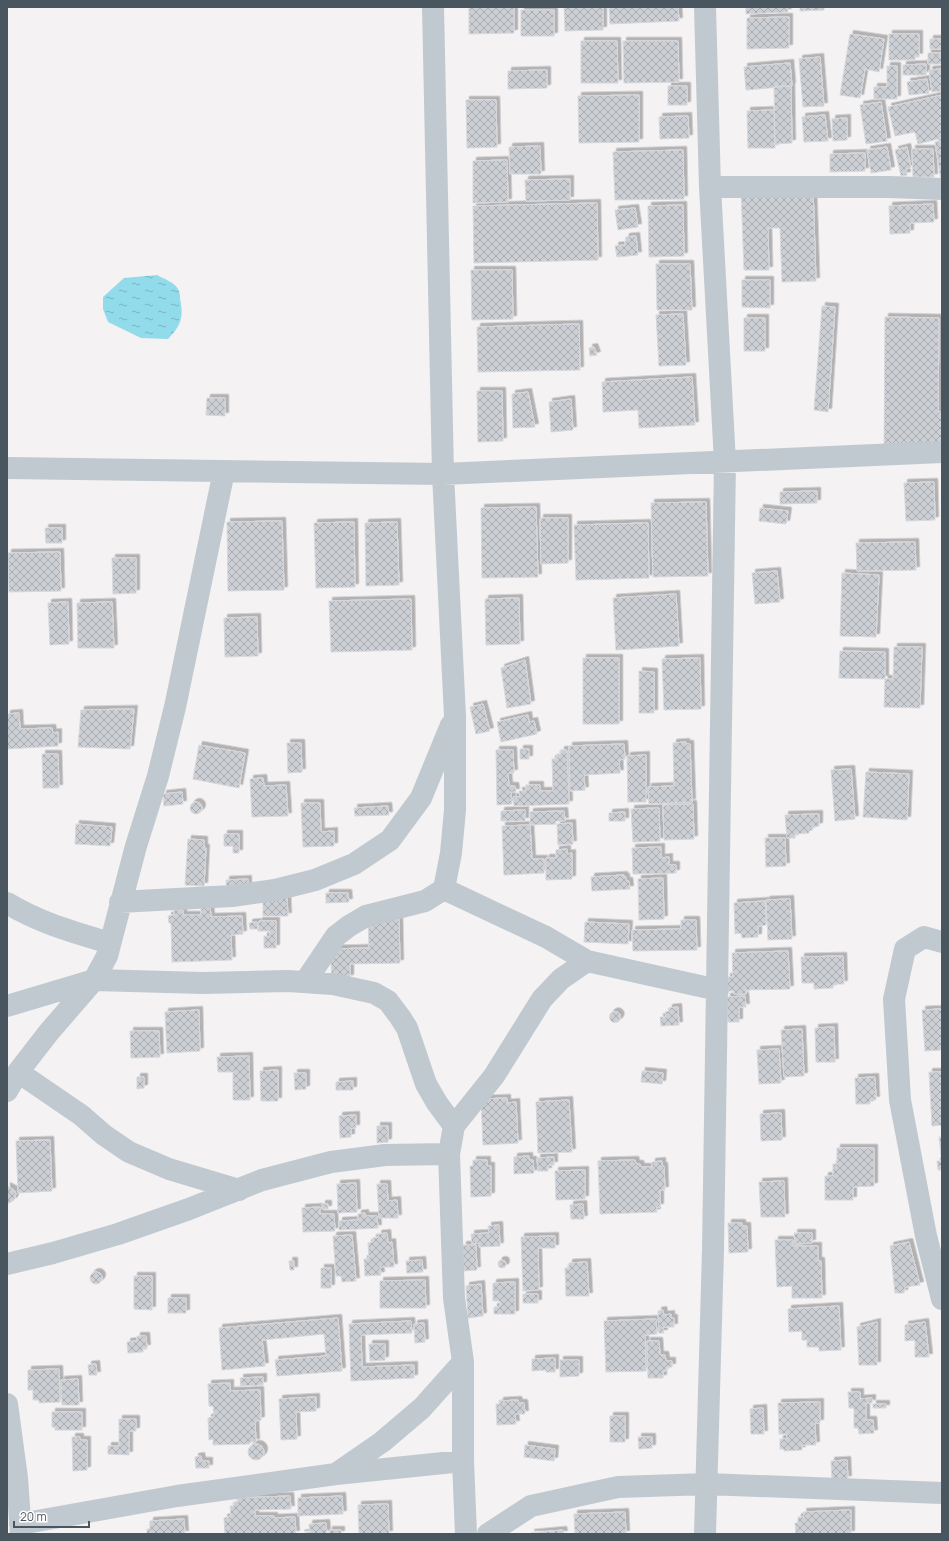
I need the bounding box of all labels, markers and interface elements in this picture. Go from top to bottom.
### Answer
scale bar [14,1503,89,1529]
text: 20 m [20,1508,47,1525]

